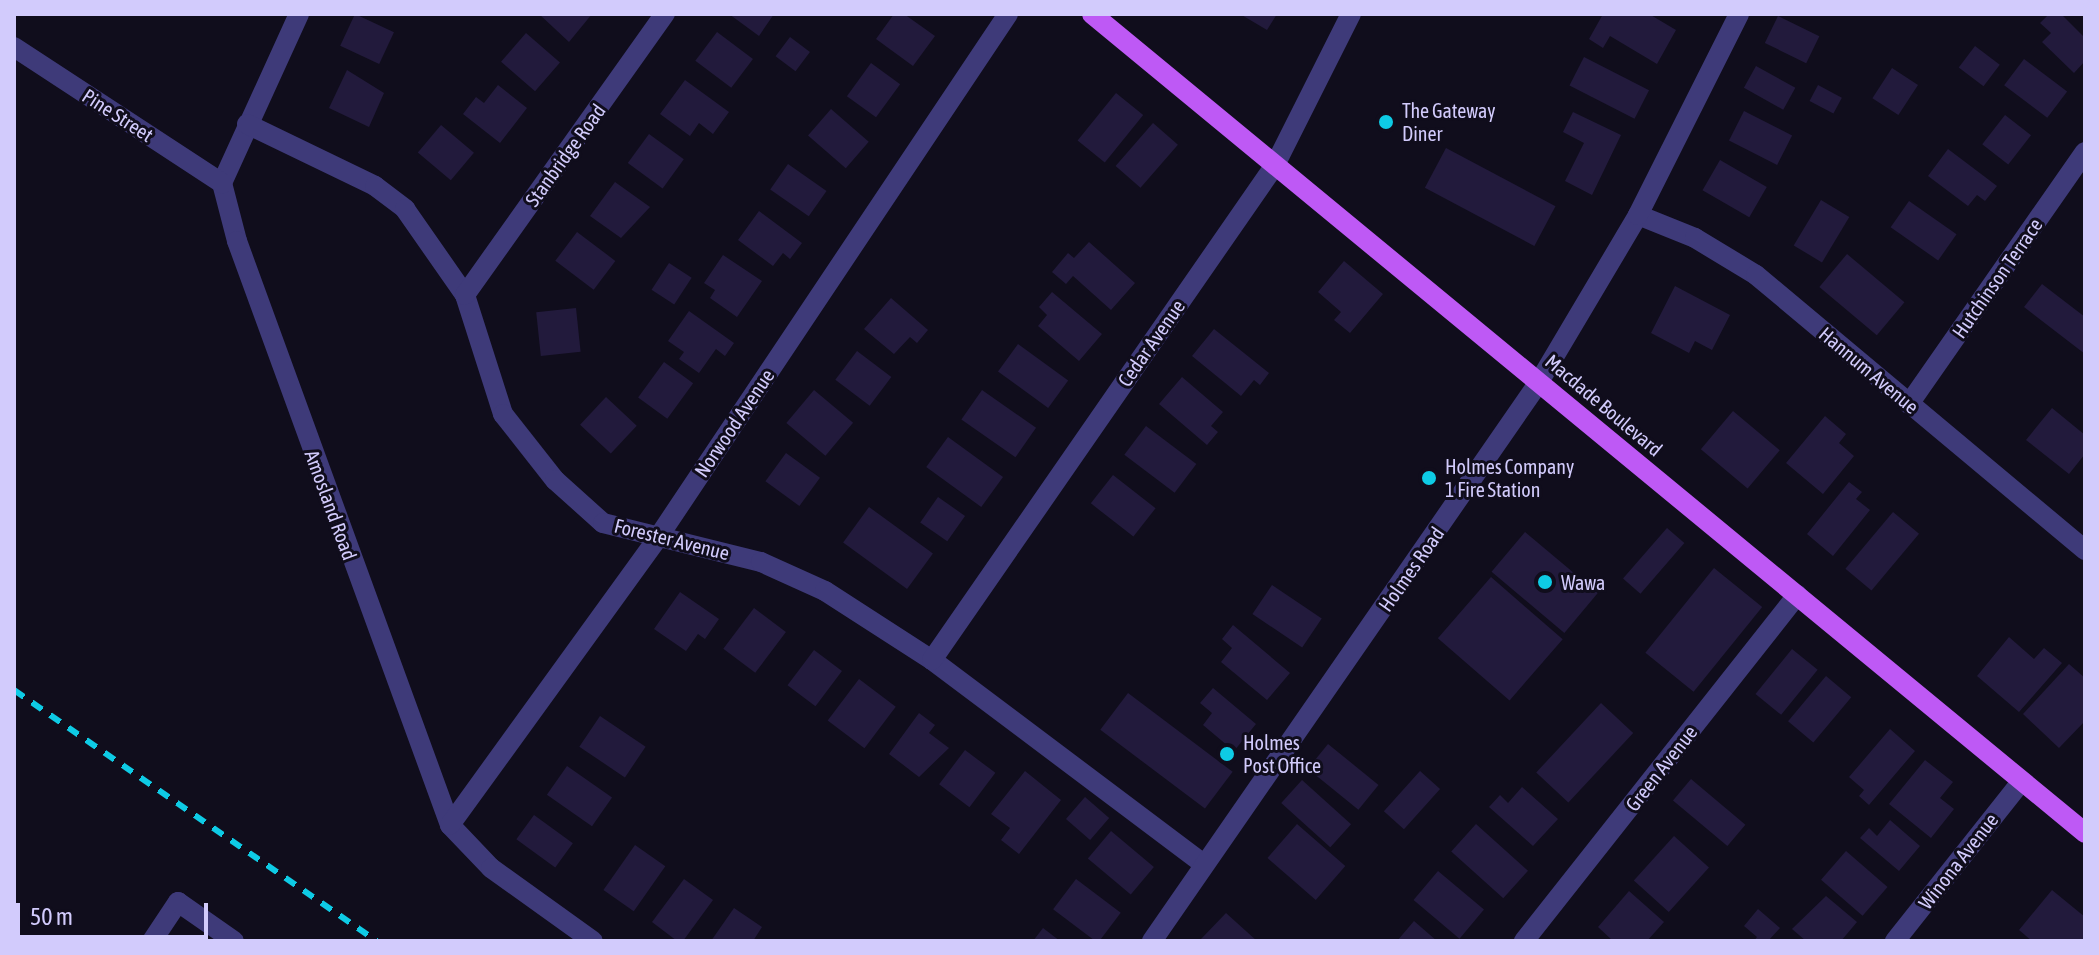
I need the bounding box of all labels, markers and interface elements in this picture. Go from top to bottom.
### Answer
street label: Pine Street [78,83,158,147]
place label: The Gateway Diner [1402,98,1496,145]
street label: Stanbridge Road [520,99,610,211]
marker: The Gateway Diner [1377,113,1395,131]
street label: Hutchinson Terrace [1947,213,2047,343]
street label: Cedar Avenue [1112,295,1190,391]
street label: Hannum Avenue [1814,321,1924,419]
street label: Macdade Boulevard [1541,349,1667,461]
street label: Norwood Avenue [689,364,779,482]
street label: Amosland Road [300,447,362,563]
place label: Holmes Company 1 Fire Station [1445,454,1574,501]
marker: Holmes Company 1 Fire Station [1420,469,1438,487]
street label: Forester Avenue [612,513,732,565]
street label: Holmes Road [1373,522,1449,616]
place label: Wawa [1561,570,1605,594]
marker: Wawa [1536,573,1554,591]
street label: Green Avenue [1620,720,1702,816]
place label: Holmes Post Office [1243,730,1321,777]
marker: Holmes Post Office [1218,745,1236,763]
street label: Winona Avenue [1913,808,2003,914]
scale bar [20,887,212,937]
text: 50 m [30,903,73,930]

